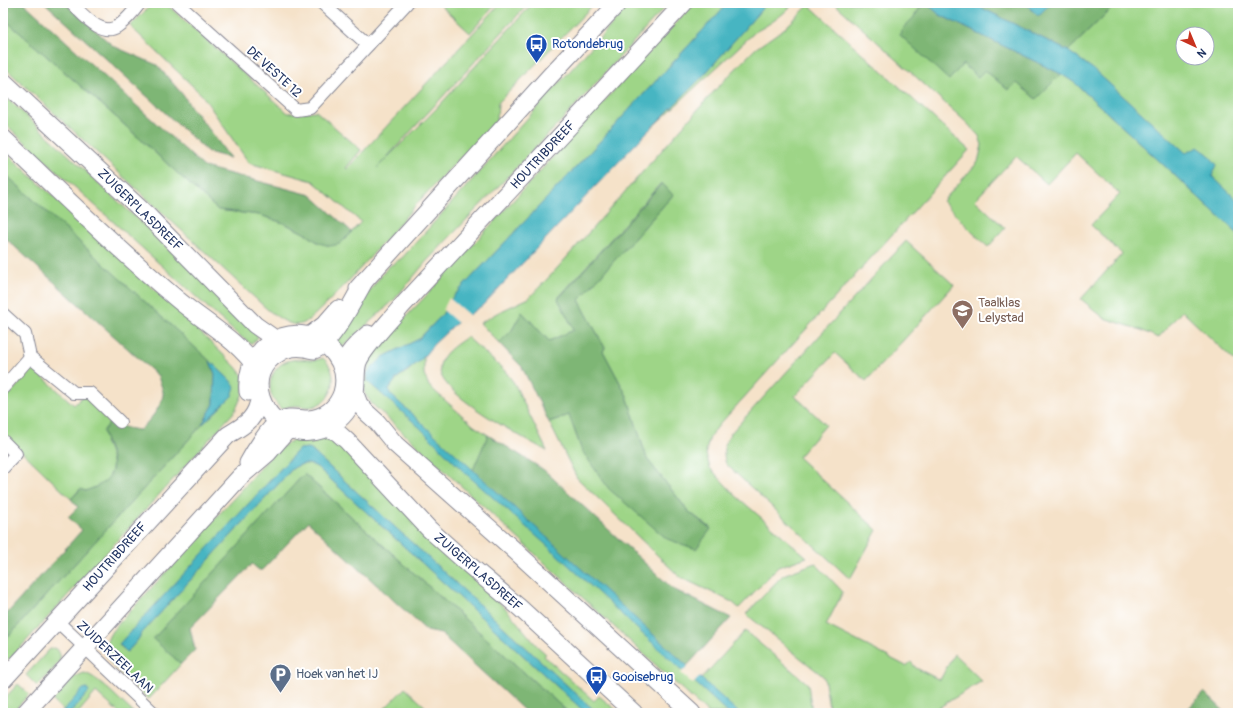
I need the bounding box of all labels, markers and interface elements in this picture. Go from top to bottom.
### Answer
north arrow [1175,26,1215,66]
bus stop icon: Rotondebrug [524,31,550,64]
place label: Rotondebrug [552,36,623,52]
street label: DE VESTE 12 [243,43,305,101]
text: N [1194,46,1209,60]
street label: HOUTRIBDREEF [507,117,579,193]
street label: ZUIGERPLASDREEF [94,165,186,255]
place label: Taalklas Lelystad [978,295,1024,326]
school or university icon: Taalklas Lelystad [950,297,976,330]
street label: HOUTRIBDREEF [80,519,150,595]
street label: ZUIGERPLASDREEF [431,529,525,615]
street label: ZUIDERZEELAAN [73,617,157,697]
parking icon: Hoek van het IJ [268,661,294,694]
bus stop icon: Gooisebrug [584,664,610,697]
place label: Hoek van het IJ [296,666,378,682]
place label: Gooisebrug [612,669,674,685]

